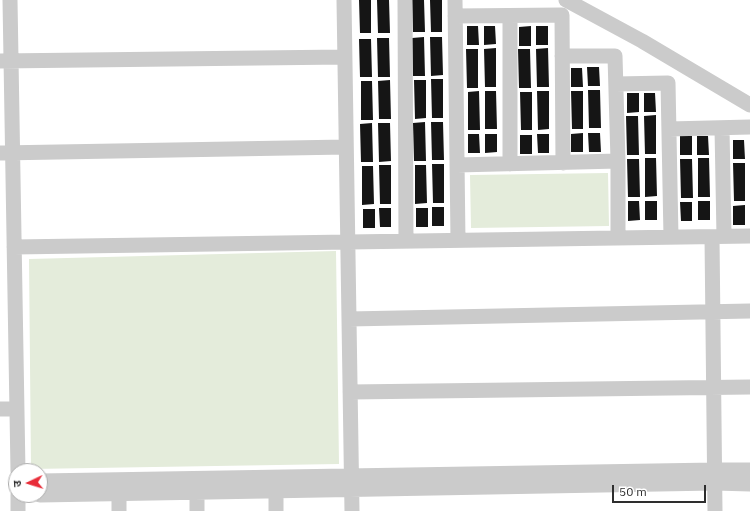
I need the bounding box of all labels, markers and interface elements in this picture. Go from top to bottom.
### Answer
north arrow [8,463,48,503]
scale bar [614,477,708,503]
text: उ [10,480,24,487]
text: 50 m [619,484,647,499]

